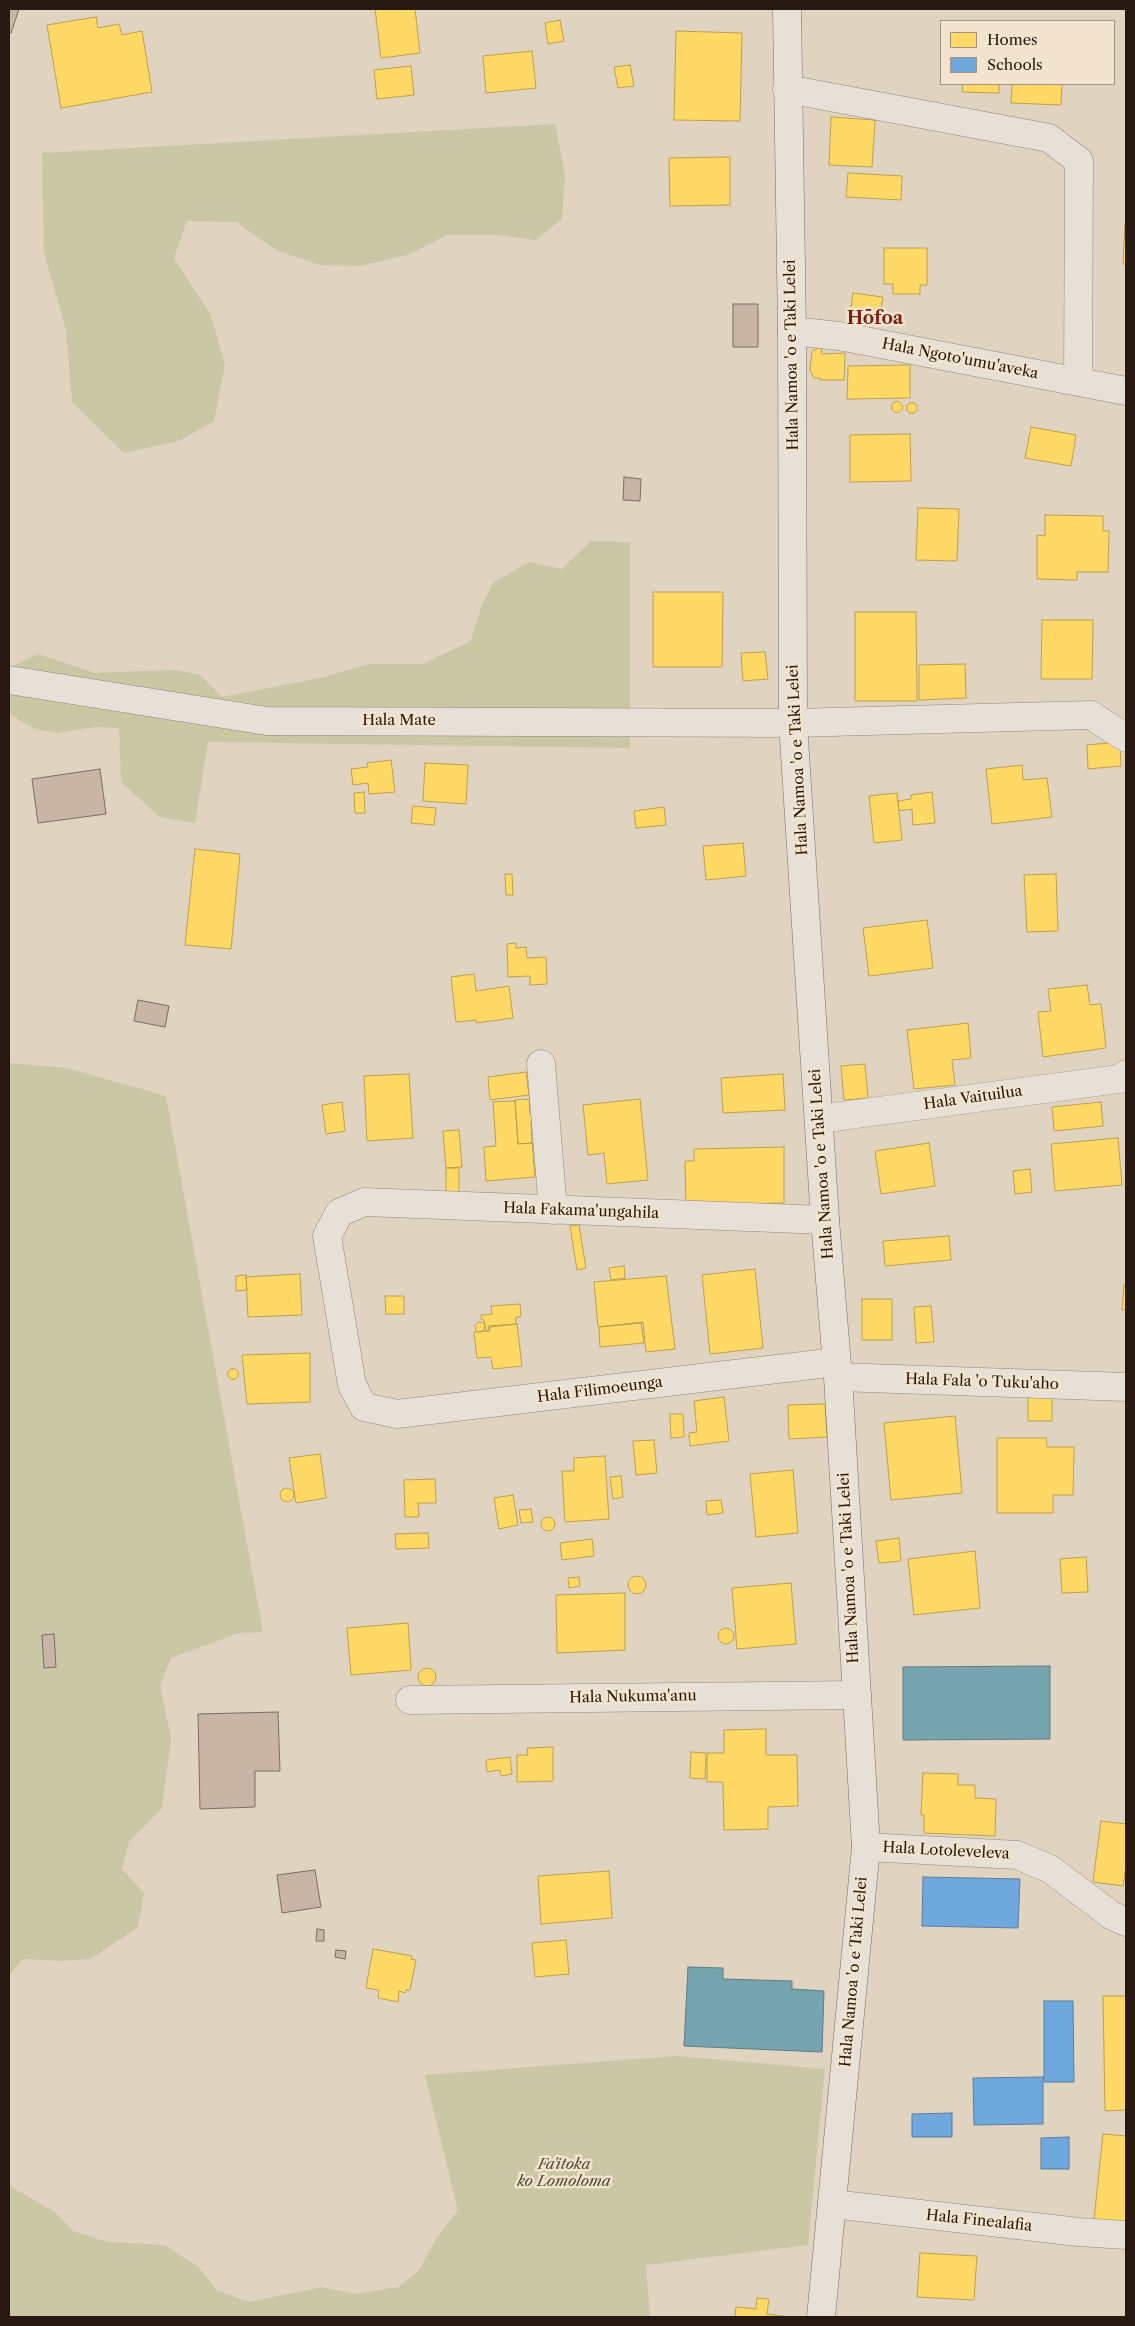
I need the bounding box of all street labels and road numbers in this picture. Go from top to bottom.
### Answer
street label: Hala Namoa 'o e Taki Lelei [781,259,803,451]
street label: Hala Ngoto'umu'aveka [880,335,1040,383]
street label: Hala Namoa 'o e Taki Lelei [784,664,812,856]
street label: Hala Mate [362,712,436,730]
street label: Hala Namoa 'o e Taki Lelei [806,1068,838,1260]
street label: Hala Vaituilua [922,1082,1024,1114]
street label: Hala Fakama'ungahila [503,1199,659,1223]
street label: Hala Fala 'o Tuku'aho [905,1370,1059,1394]
street label: Hala Filimoeunga [536,1373,664,1407]
street label: Hala Namoa 'o e Taki Lelei [835,1472,863,1664]
street label: Hala Nukuma'anu [569,1687,697,1707]
street label: Hala Lotoleveleva [882,1839,1010,1863]
street label: Hala Namoa 'o e Taki Lelei [837,1876,871,2068]
street label: Hala Finealafia [925,2206,1033,2236]

